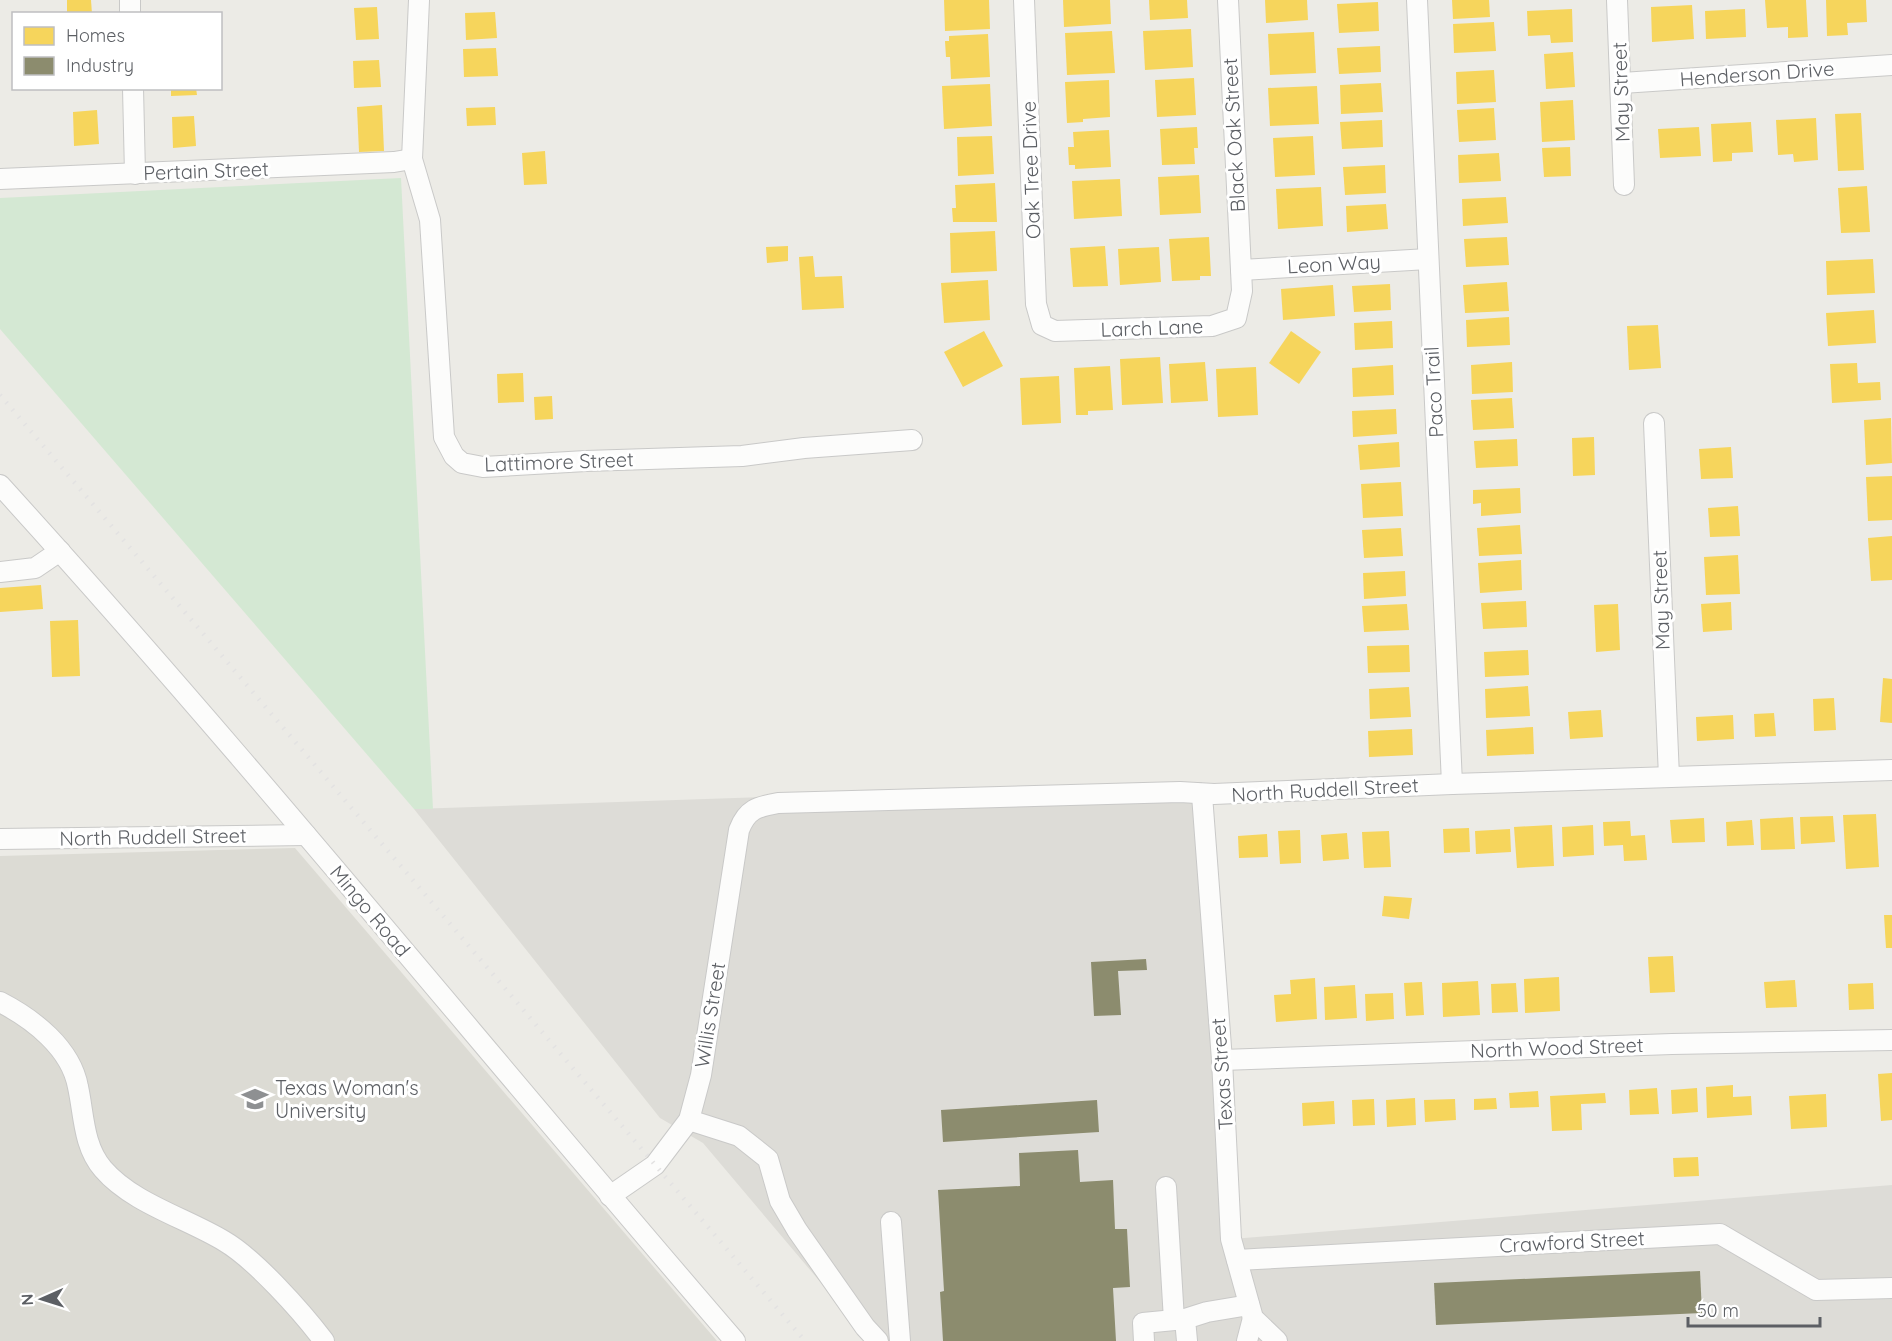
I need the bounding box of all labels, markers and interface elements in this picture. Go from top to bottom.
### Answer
legend [12,12,222,90]
text: Homes [66,24,125,47]
street label: May Street [1606,41,1635,142]
text: Industry [66,54,134,77]
street label: Henderson Drive [1679,56,1835,91]
street label: Black Oak Street [1217,57,1250,213]
street label: Oak Tree Drive [1016,101,1045,239]
street label: Pertain Street [143,156,269,185]
street label: Leon Way [1287,249,1381,278]
street label: Larch Lane [1100,313,1204,342]
street label: Paco Trail [1419,346,1448,438]
street label: Lattimore Street [484,446,634,477]
street label: May Street [1646,549,1675,650]
street label: North Ruddell Street [1231,772,1419,807]
street label: North Ruddell Street [59,822,247,851]
street label: Mingo Road [325,860,416,961]
street label: Willis Street [689,960,730,1070]
street label: Texas Street [1205,1017,1238,1131]
street label: North Wood Street [1470,1032,1644,1063]
place label: Texas Woman's University [275,1075,419,1123]
school or university icon: Texas Woman's University [240,1084,270,1114]
street label: Crawford Street [1499,1225,1646,1258]
north arrow [12,1269,72,1329]
scale bar [1688,1290,1820,1328]
text: N [17,1293,37,1306]
text: 50 m [1697,1299,1739,1322]

